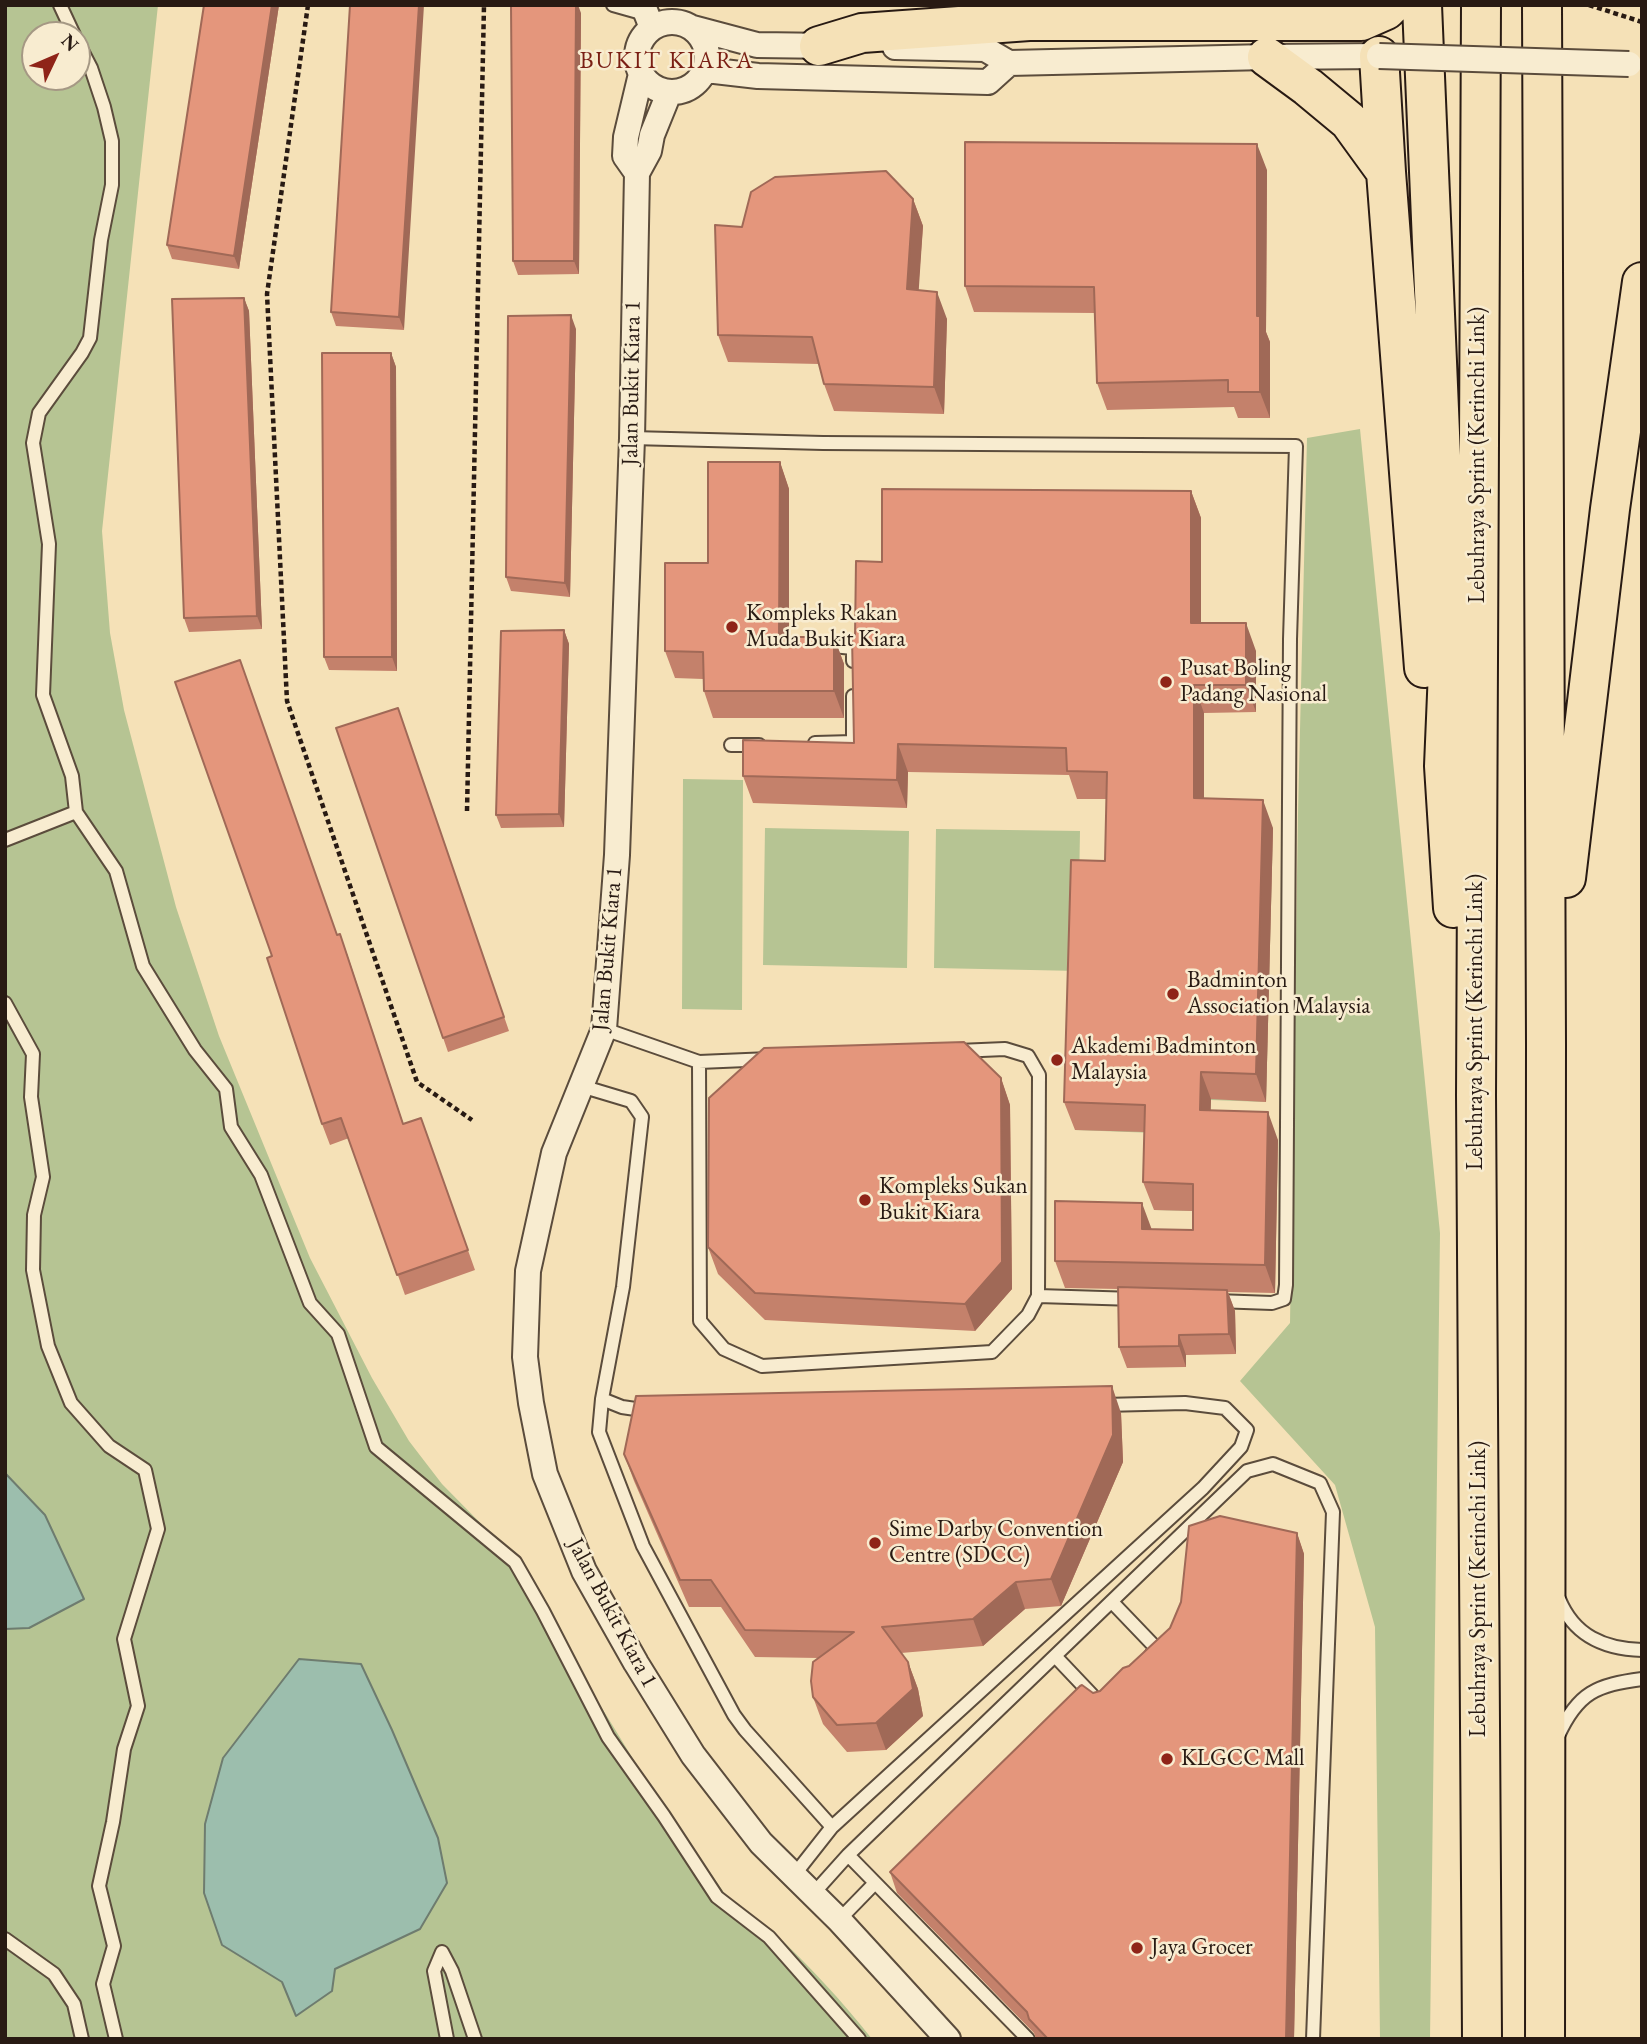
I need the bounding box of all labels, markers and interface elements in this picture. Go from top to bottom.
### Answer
north arrow [21,21,91,91]
text: N [56,28,84,57]
district label: BUKIT KIARA [581,47,753,75]
street label: Jalan Bukit Kiara 1 [617,300,647,466]
street label: Lebuhraya Sprint (Kerinchi Link) [1464,307,1492,603]
place label: Kompleks Rakan Muda Bukit Kiara [746,600,905,654]
marker: Kompleks Rakan Muda Bukit Kiara [724,619,740,635]
place label: Pusat Boling Padang Nasional [1180,655,1327,709]
marker: Pusat Boling Padang Nasional [1158,674,1174,690]
street label: Jalan Bukit Kiara 1 [587,865,629,1033]
street label: Lebuhraya Sprint (Kerinchi Link) [1462,874,1490,1170]
place label: Badminton Association Malaysia [1187,967,1371,1021]
marker: Badminton Association Malaysia [1165,986,1181,1002]
place label: Akademi Badminton Malaysia [1071,1033,1256,1087]
marker: Akademi Badminton Malaysia [1049,1052,1065,1068]
place label: Kompleks Sukan Bukit Kiara [879,1173,1028,1227]
marker: Kompleks Sukan Bukit Kiara [857,1192,873,1208]
street label: Lebuhraya Sprint (Kerinchi Link) [1465,1441,1493,1737]
place label: Sime Darby Convention Centre (SDCC) [889,1516,1103,1570]
street label: Jalan Bukit Kiara 1 [561,1534,663,1692]
marker: Sime Darby Convention Centre (SDCC) [867,1535,883,1551]
place label: KLGCC Mall [1181,1745,1305,1773]
marker: KLGCC Mall [1159,1751,1175,1767]
place label: Jaya Grocer [1151,1934,1253,1962]
marker: Jaya Grocer [1129,1940,1145,1956]

